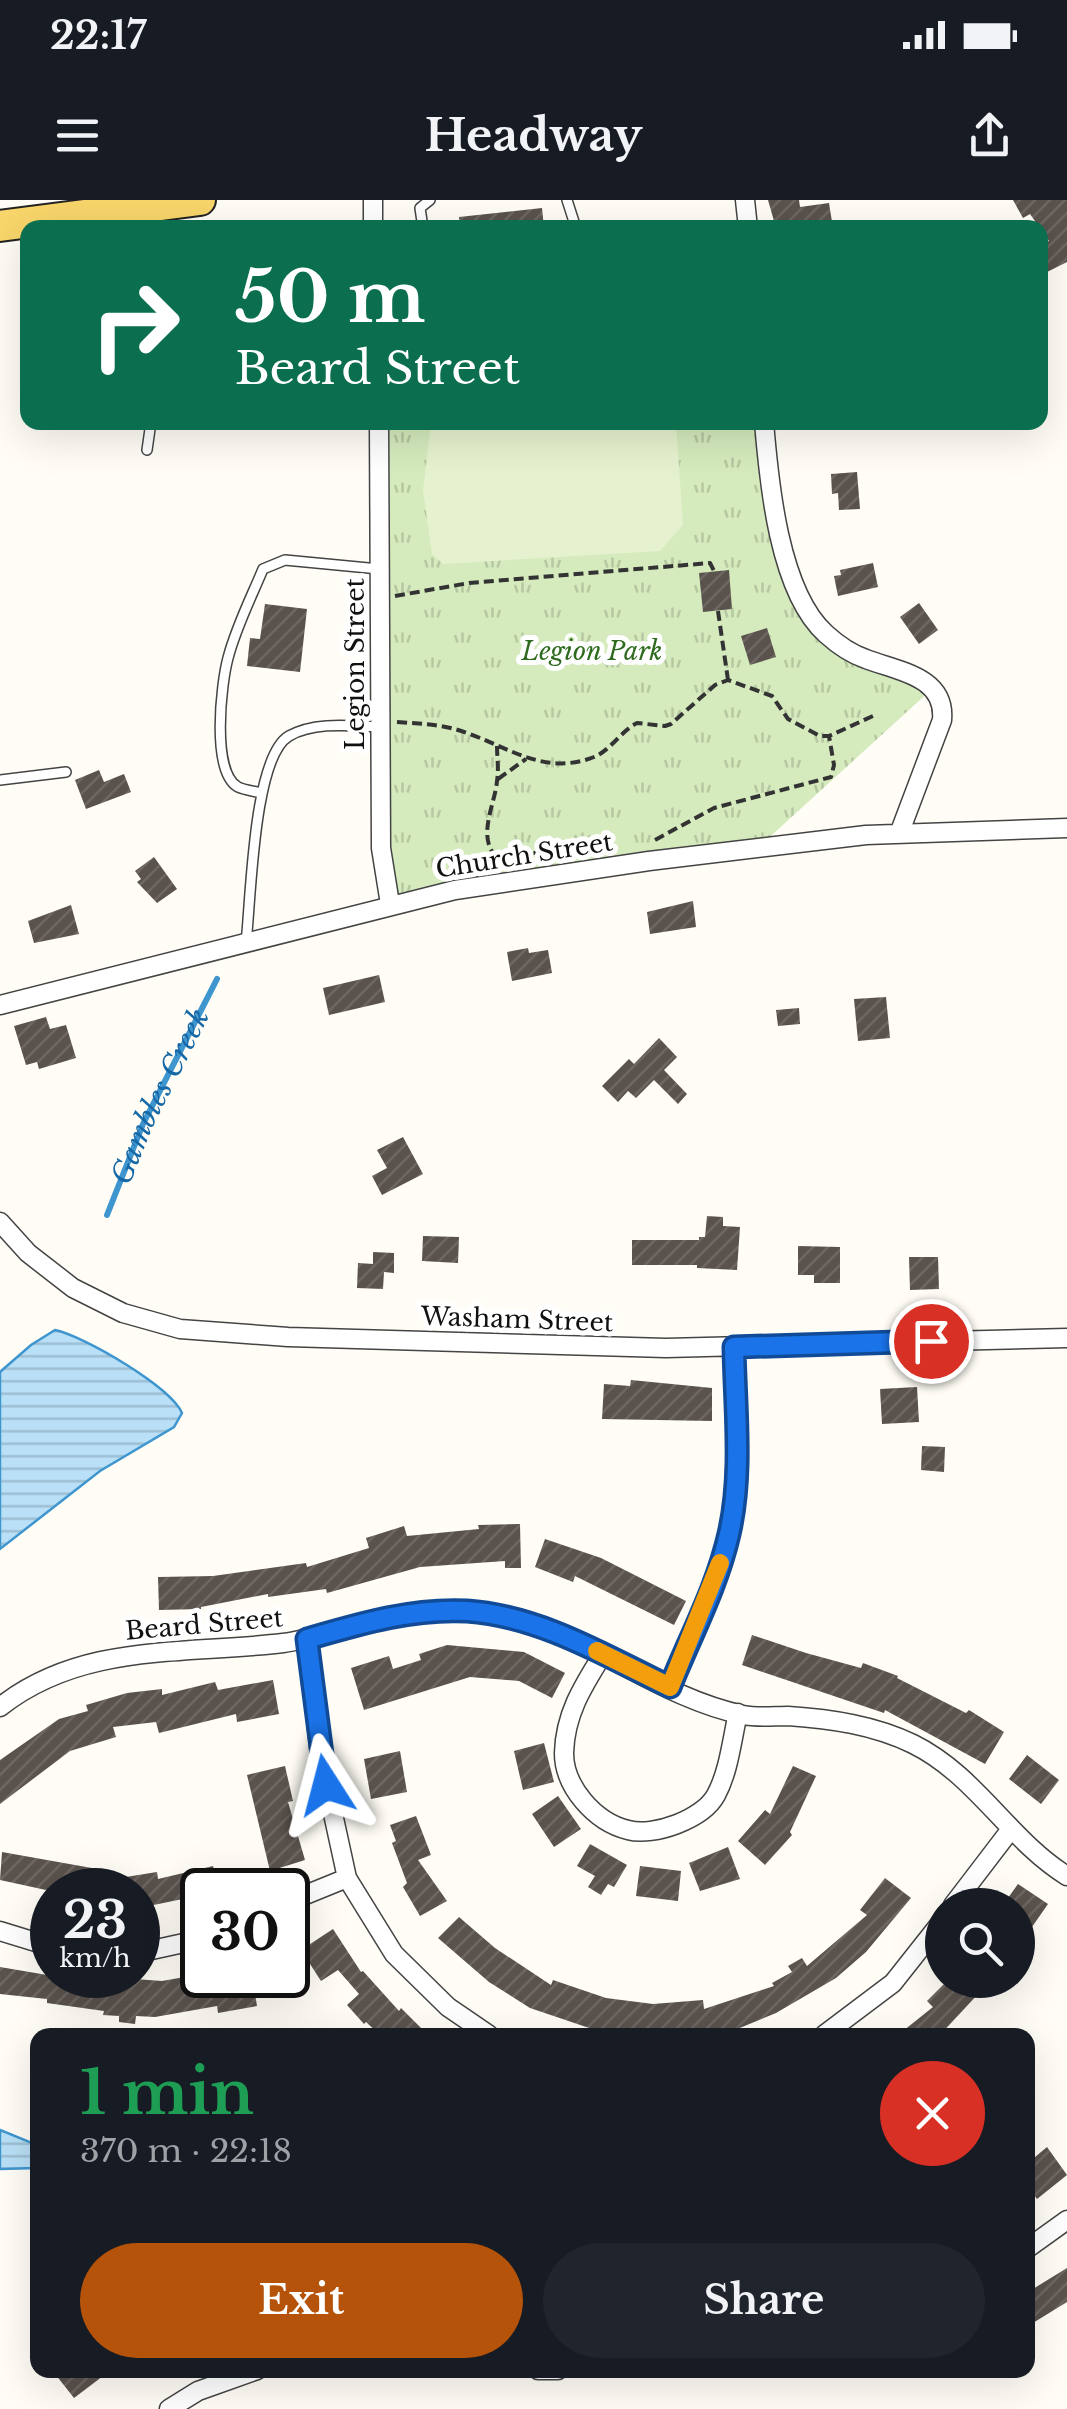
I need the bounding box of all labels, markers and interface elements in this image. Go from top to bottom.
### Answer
text: 22:17 [50,12,146,59]
text: Headway [425,107,642,163]
icon: menu [50,108,105,163]
icon: share [962,108,1017,163]
text: 50 m [235,254,426,341]
icon: right [70,260,200,390]
text: Beard Street [235,340,520,396]
street label: Legion Street [340,577,371,750]
park label: Legion Park [521,636,662,667]
street label: Church Street [433,826,615,885]
water label: Gambles Creek [104,1003,217,1189]
pin [889,1299,974,1384]
street label: Washam Street [419,1301,614,1338]
icon: arrive [904,1314,959,1369]
street label: Beard Street [124,1602,285,1647]
position arrow [274,1733,378,1837]
speed limit sign: 30 [180,1868,310,1998]
map controls [925,1888,1035,1998]
button: search [925,1888,1035,1998]
text: 23 [63,1889,127,1952]
text: km/h [60,1943,130,1974]
text: 1 min [80,2056,254,2130]
button: close [880,2061,985,2166]
text: 370 m · 22:18 [80,2131,292,2171]
button: Exit [80,2243,523,2358]
button: Share [543,2243,985,2358]

